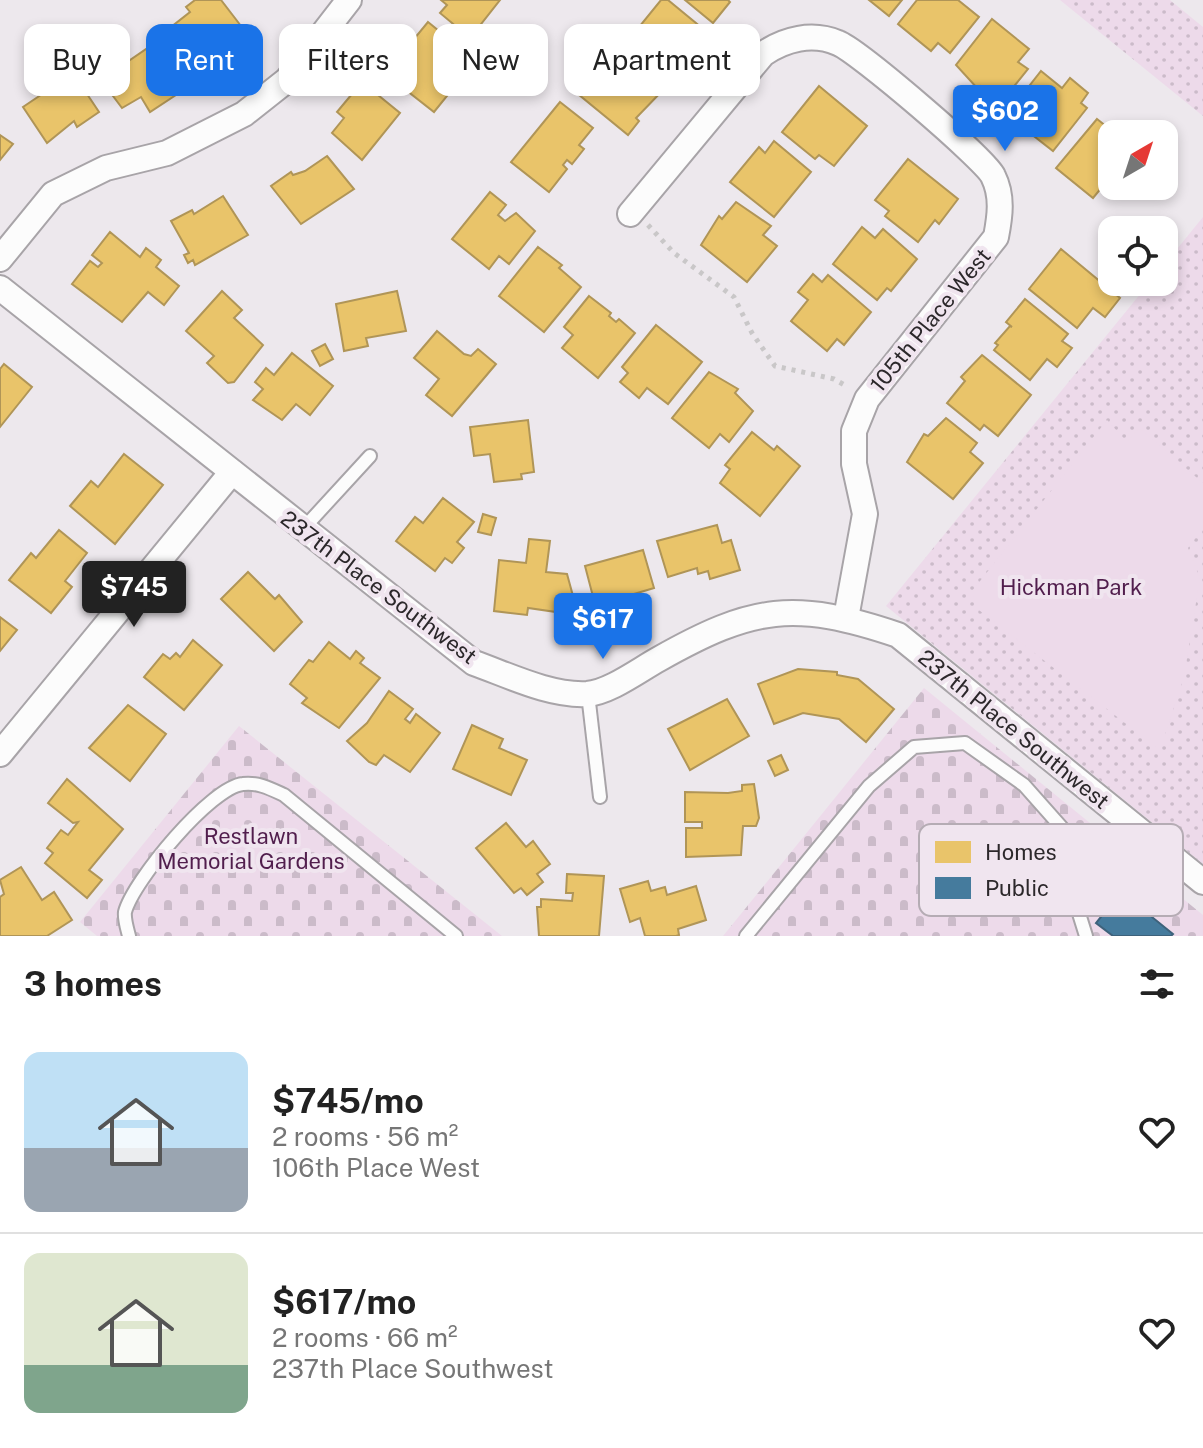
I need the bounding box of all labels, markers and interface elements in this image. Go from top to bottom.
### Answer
chip: Buy [24,24,130,96]
chip: Rent [146,24,263,96]
chip: Filters [279,24,417,96]
chip: New [433,24,548,96]
chip: Apartment [564,24,760,96]
pin: $602 [958,85,1052,153]
text: $602 [971,95,1039,126]
north arrow [1098,120,1178,200]
map controls [1098,120,1178,296]
button: locate [1098,216,1178,296]
street label: 105th Place West [864,243,996,397]
street label: 237th Place Southwest [276,505,482,669]
pin: $745 [87,561,181,629]
text: $745 [100,571,168,602]
park label: Hickman Park [1000,574,1142,600]
pin: $617 [556,593,650,661]
text: $617 [572,603,634,634]
street label: 237th Place Southwest [913,644,1115,814]
park label: Restlawn Memorial Gardens [157,823,345,874]
legend [919,824,1183,916]
text: Homes [985,839,1057,865]
text: Public [985,875,1049,901]
icon: filters [1135,962,1179,1006]
text: 3 homes [24,964,162,1004]
text: $745/mo [272,1081,424,1121]
icon: home [88,1084,184,1180]
icon: heart [1135,1110,1179,1154]
text: 2 rooms · 56 m² [272,1121,458,1152]
text: 106th Place West [272,1152,480,1183]
text: $617/mo [272,1282,416,1322]
icon: home [88,1285,184,1381]
icon: heart [1135,1311,1179,1355]
text: 2 rooms · 66 m² [272,1322,458,1353]
text: 237th Place Southwest [272,1353,554,1384]

